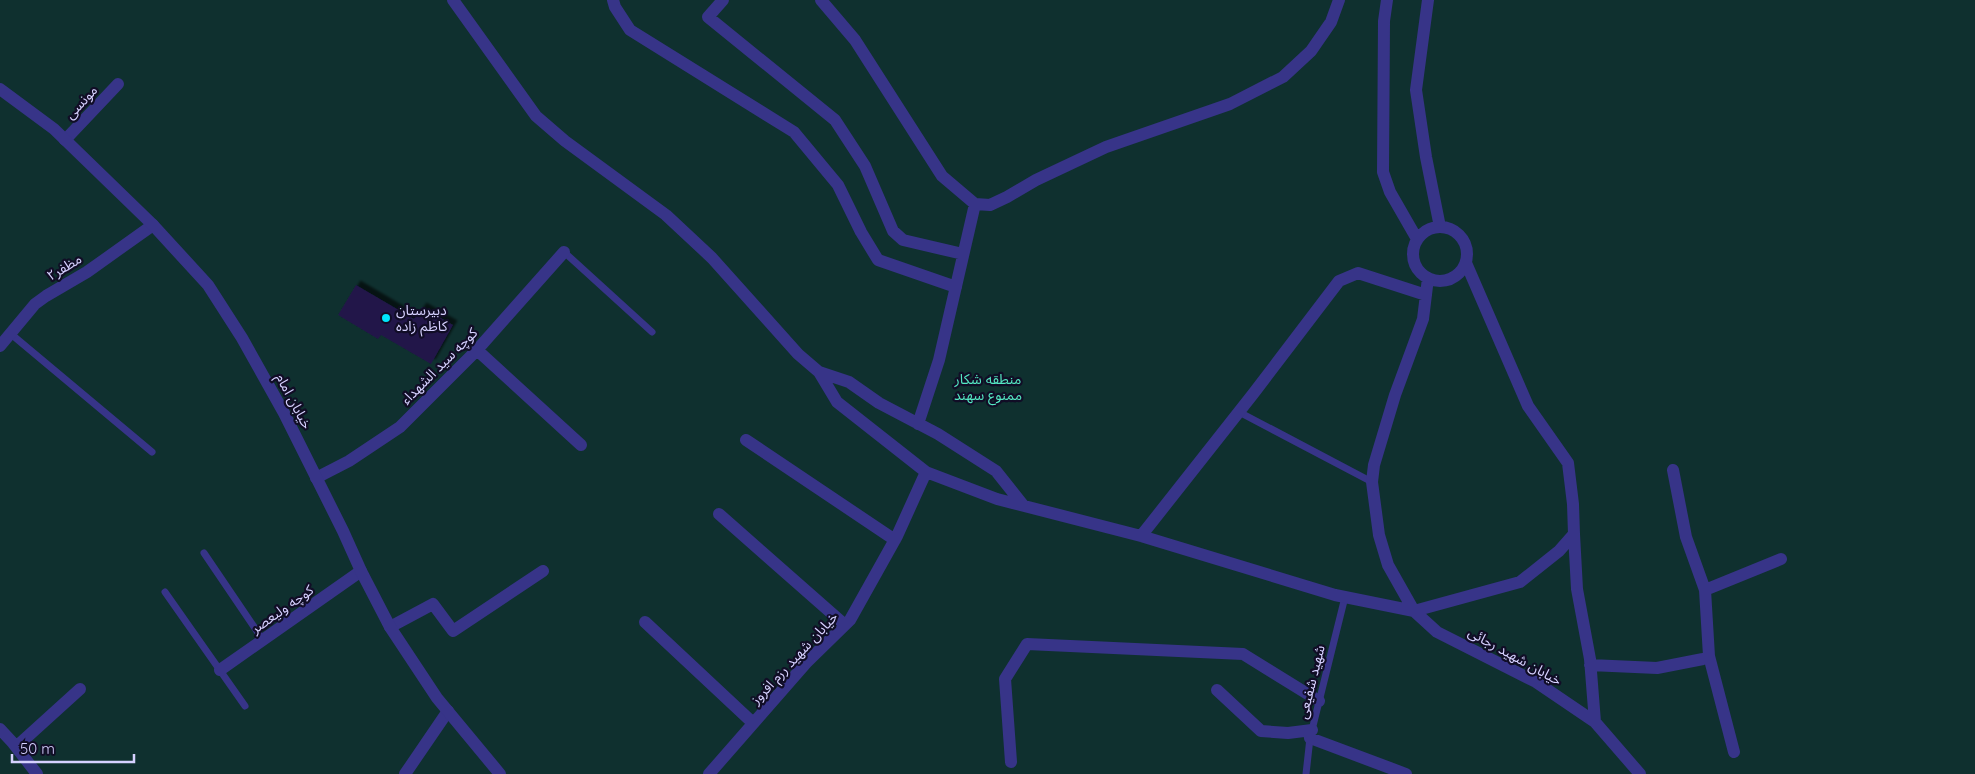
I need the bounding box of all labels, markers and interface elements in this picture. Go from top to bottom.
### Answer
street label: مونسی [61,81,101,123]
street label: مظفر۲ [43,250,85,284]
place label: دبیرستان کاظم زاده [396,301,448,337]
marker: دبیرستان کاظم زاده [380,312,392,324]
street label: کوچه سید الشهداء [397,324,482,409]
street label: خیابان امام [270,370,316,433]
park label: منطقه شکار ممنوع سهند [954,370,1022,406]
street label: کوچه ولیعصر [246,581,318,639]
street label: خیابان شهید رزم افروز [746,608,843,710]
street label: خیابان شهید رجائی [1465,623,1565,689]
street label: شهید شفیعی [1293,643,1329,721]
scale bar [12,732,135,764]
text: 50 m [20,739,55,758]

